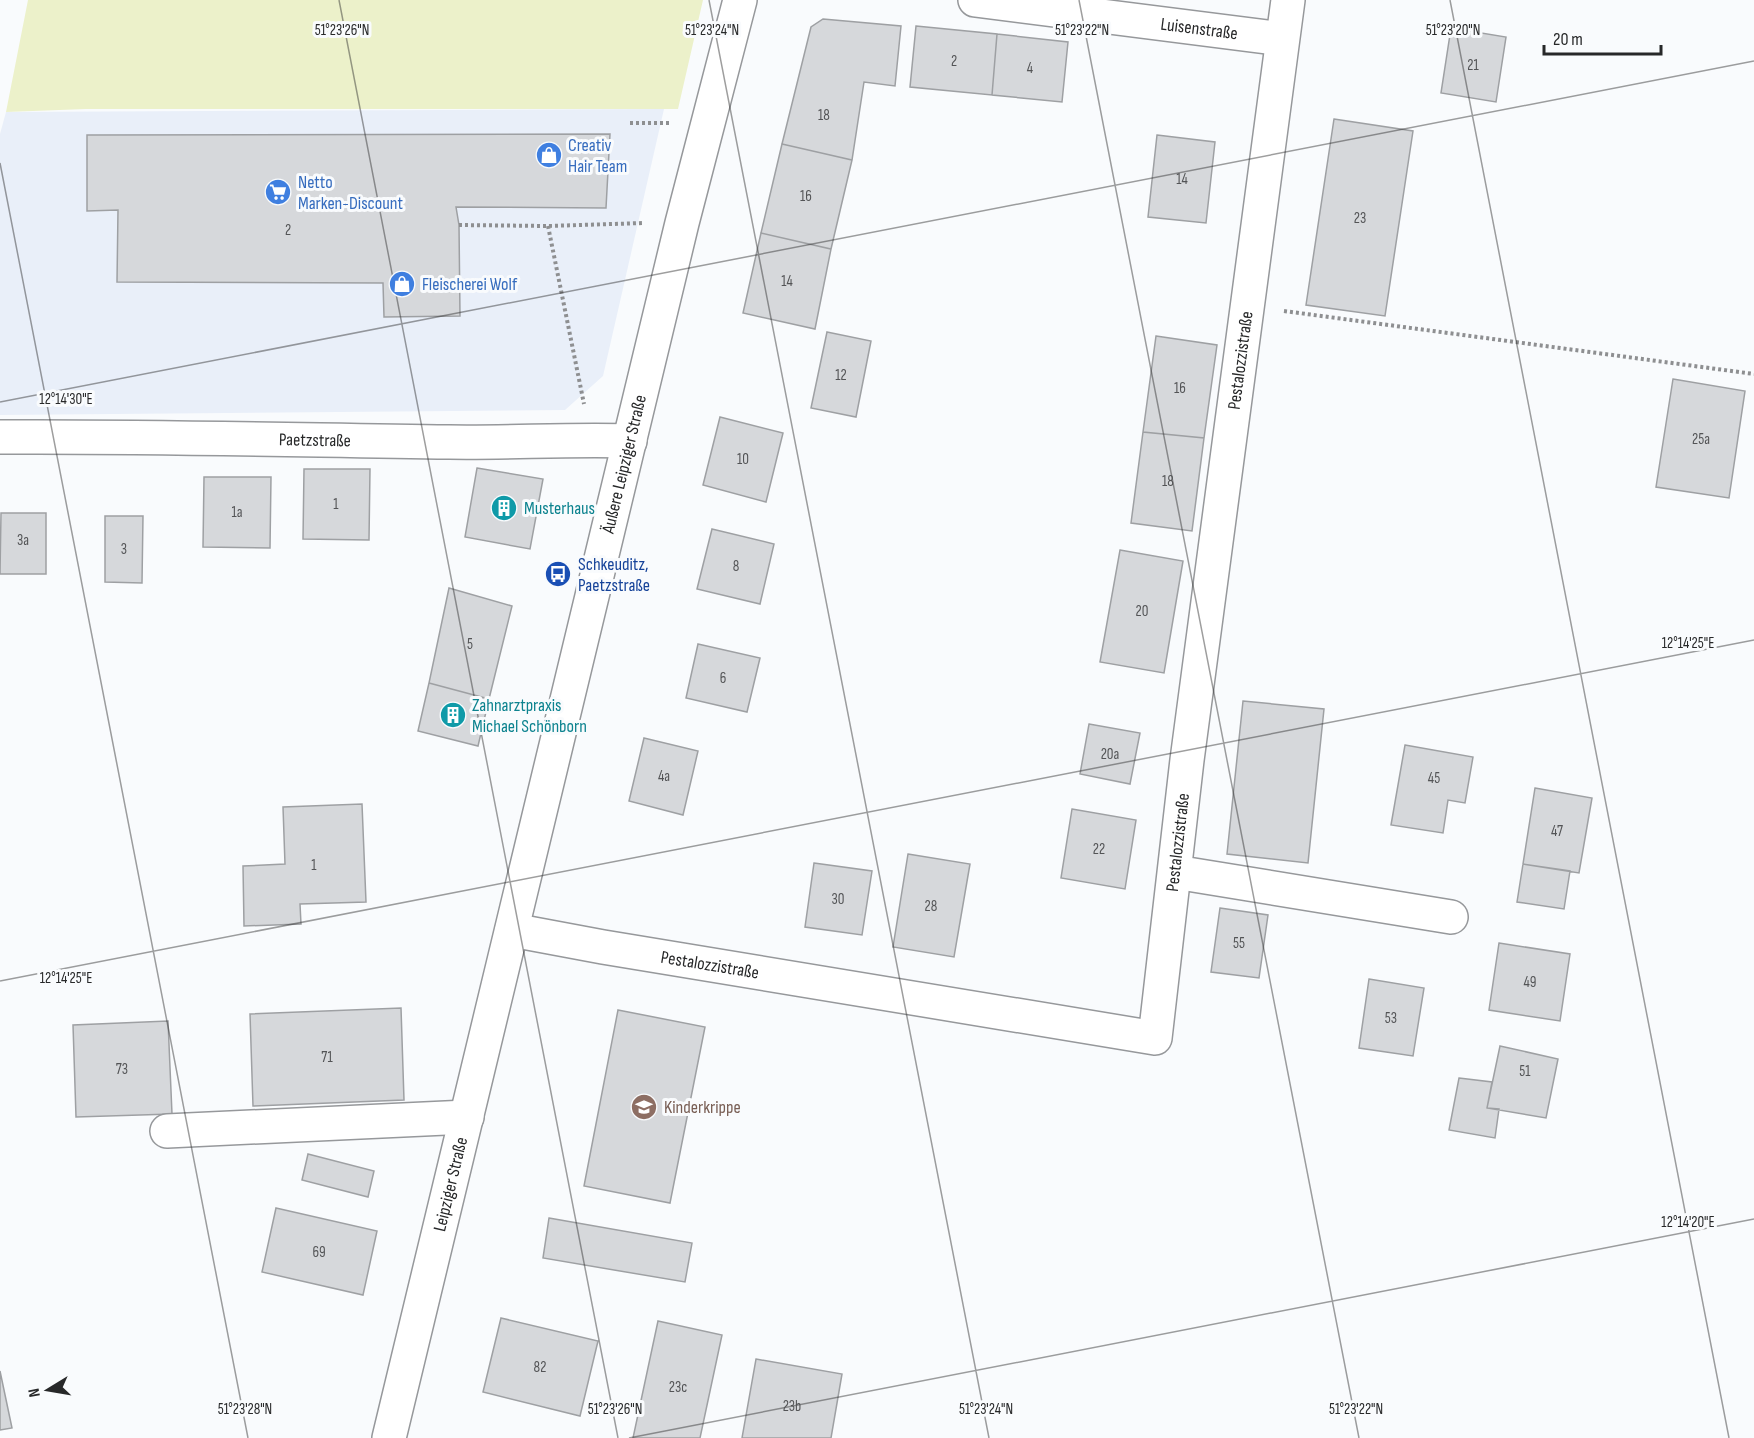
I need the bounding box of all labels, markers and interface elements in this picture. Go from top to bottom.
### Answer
street label: Luisenstraße [1159,13,1239,44]
scale bar [1544,18,1661,56]
text: 51°23'26"N [315,21,369,40]
text: 51°23'24"N [685,21,739,40]
text: 51°23'22"N [1055,21,1109,40]
text: 51°23'20"N [1426,21,1480,40]
text: 20 m [1553,29,1583,50]
house number: 2 [951,52,957,71]
house number: 21 [1467,56,1479,75]
house number: 4 [1027,59,1033,78]
house number: 18 [818,106,830,125]
place label: Creativ Hair Team [568,135,627,177]
shop icon: Creativ Hair Team [534,140,564,170]
house number: 14 [1176,170,1188,189]
place label: Netto Marken-Discount [298,172,404,214]
supermarket icon: Netto Marken-Discount [263,177,293,207]
house number: 16 [800,187,812,206]
house number: 23 [1354,209,1366,228]
house number: 2 [285,221,291,240]
shop icon: Fleischerei Wolf [387,269,417,299]
house number: 14 [781,272,793,291]
place label: Fleischerei Wolf [422,274,518,295]
street label: Pestalozzistraße [1223,310,1257,411]
house number: 12 [835,366,847,385]
house number: 16 [1174,379,1186,398]
text: 12°14'30"E [39,390,93,409]
street label: Äußere Leipziger Straße [597,393,651,536]
street label: Paetzstraße [279,429,351,451]
house number: 25a [1692,430,1710,449]
house number: 10 [737,450,749,469]
house number: 18 [1162,472,1174,491]
building icon: Musterhaus [489,493,519,523]
house number: 1 [333,495,339,514]
place label: Musterhaus [524,498,595,519]
house number: 1a [231,503,243,522]
house number: 3a [17,531,29,550]
house number: 3 [121,540,127,559]
place label: Schkeuditz, Paetzstraße [578,554,650,596]
house number: 8 [733,557,739,576]
bus stop icon: Schkeuditz, Paetzstraße [543,559,573,589]
house number: 20 [1136,602,1148,621]
text: 12°14'25"E [1662,634,1714,653]
house number: 5 [467,635,473,654]
house number: 6 [720,669,726,688]
place label: Zahnarztpraxis Michael Schönborn [472,695,587,737]
building icon: Zahnarztpraxis Michael Schönborn [438,700,468,730]
house number: 20a [1101,745,1120,764]
house number: 4a [658,767,670,786]
house number: 45 [1428,769,1440,788]
street label: Pestalozzistraße [1161,792,1194,893]
house number: 47 [1551,822,1563,841]
house number: 22 [1093,840,1105,859]
house number: 1 [311,856,317,875]
house number: 30 [832,890,844,909]
house number: 28 [925,897,937,916]
house number: 55 [1233,934,1245,953]
street label: Pestalozzistraße [659,946,761,983]
text: 12°14'25"E [40,969,92,988]
house number: 49 [1524,973,1536,992]
house number: 53 [1385,1009,1397,1028]
house number: 71 [321,1048,333,1067]
house number: 73 [116,1060,128,1079]
house number: 51 [1519,1062,1531,1081]
school or university icon: Kinderkrippe [629,1092,659,1122]
place label: Kinderkrippe [664,1097,741,1118]
street label: Leipziger Straße [429,1135,472,1234]
text: 12°14'20"E [1661,1213,1715,1232]
house number: 69 [312,1243,326,1262]
house number: 82 [534,1358,546,1377]
north arrow [18,1360,78,1420]
house number: 23c [669,1378,687,1397]
text: N [25,1387,45,1399]
house number: 23b [783,1397,801,1416]
text: 51°23'28"N [218,1400,272,1419]
text: 51°23'26"N [588,1400,642,1419]
text: 51°23'24"N [959,1400,1013,1419]
text: 51°23'22"N [1329,1400,1383,1419]

